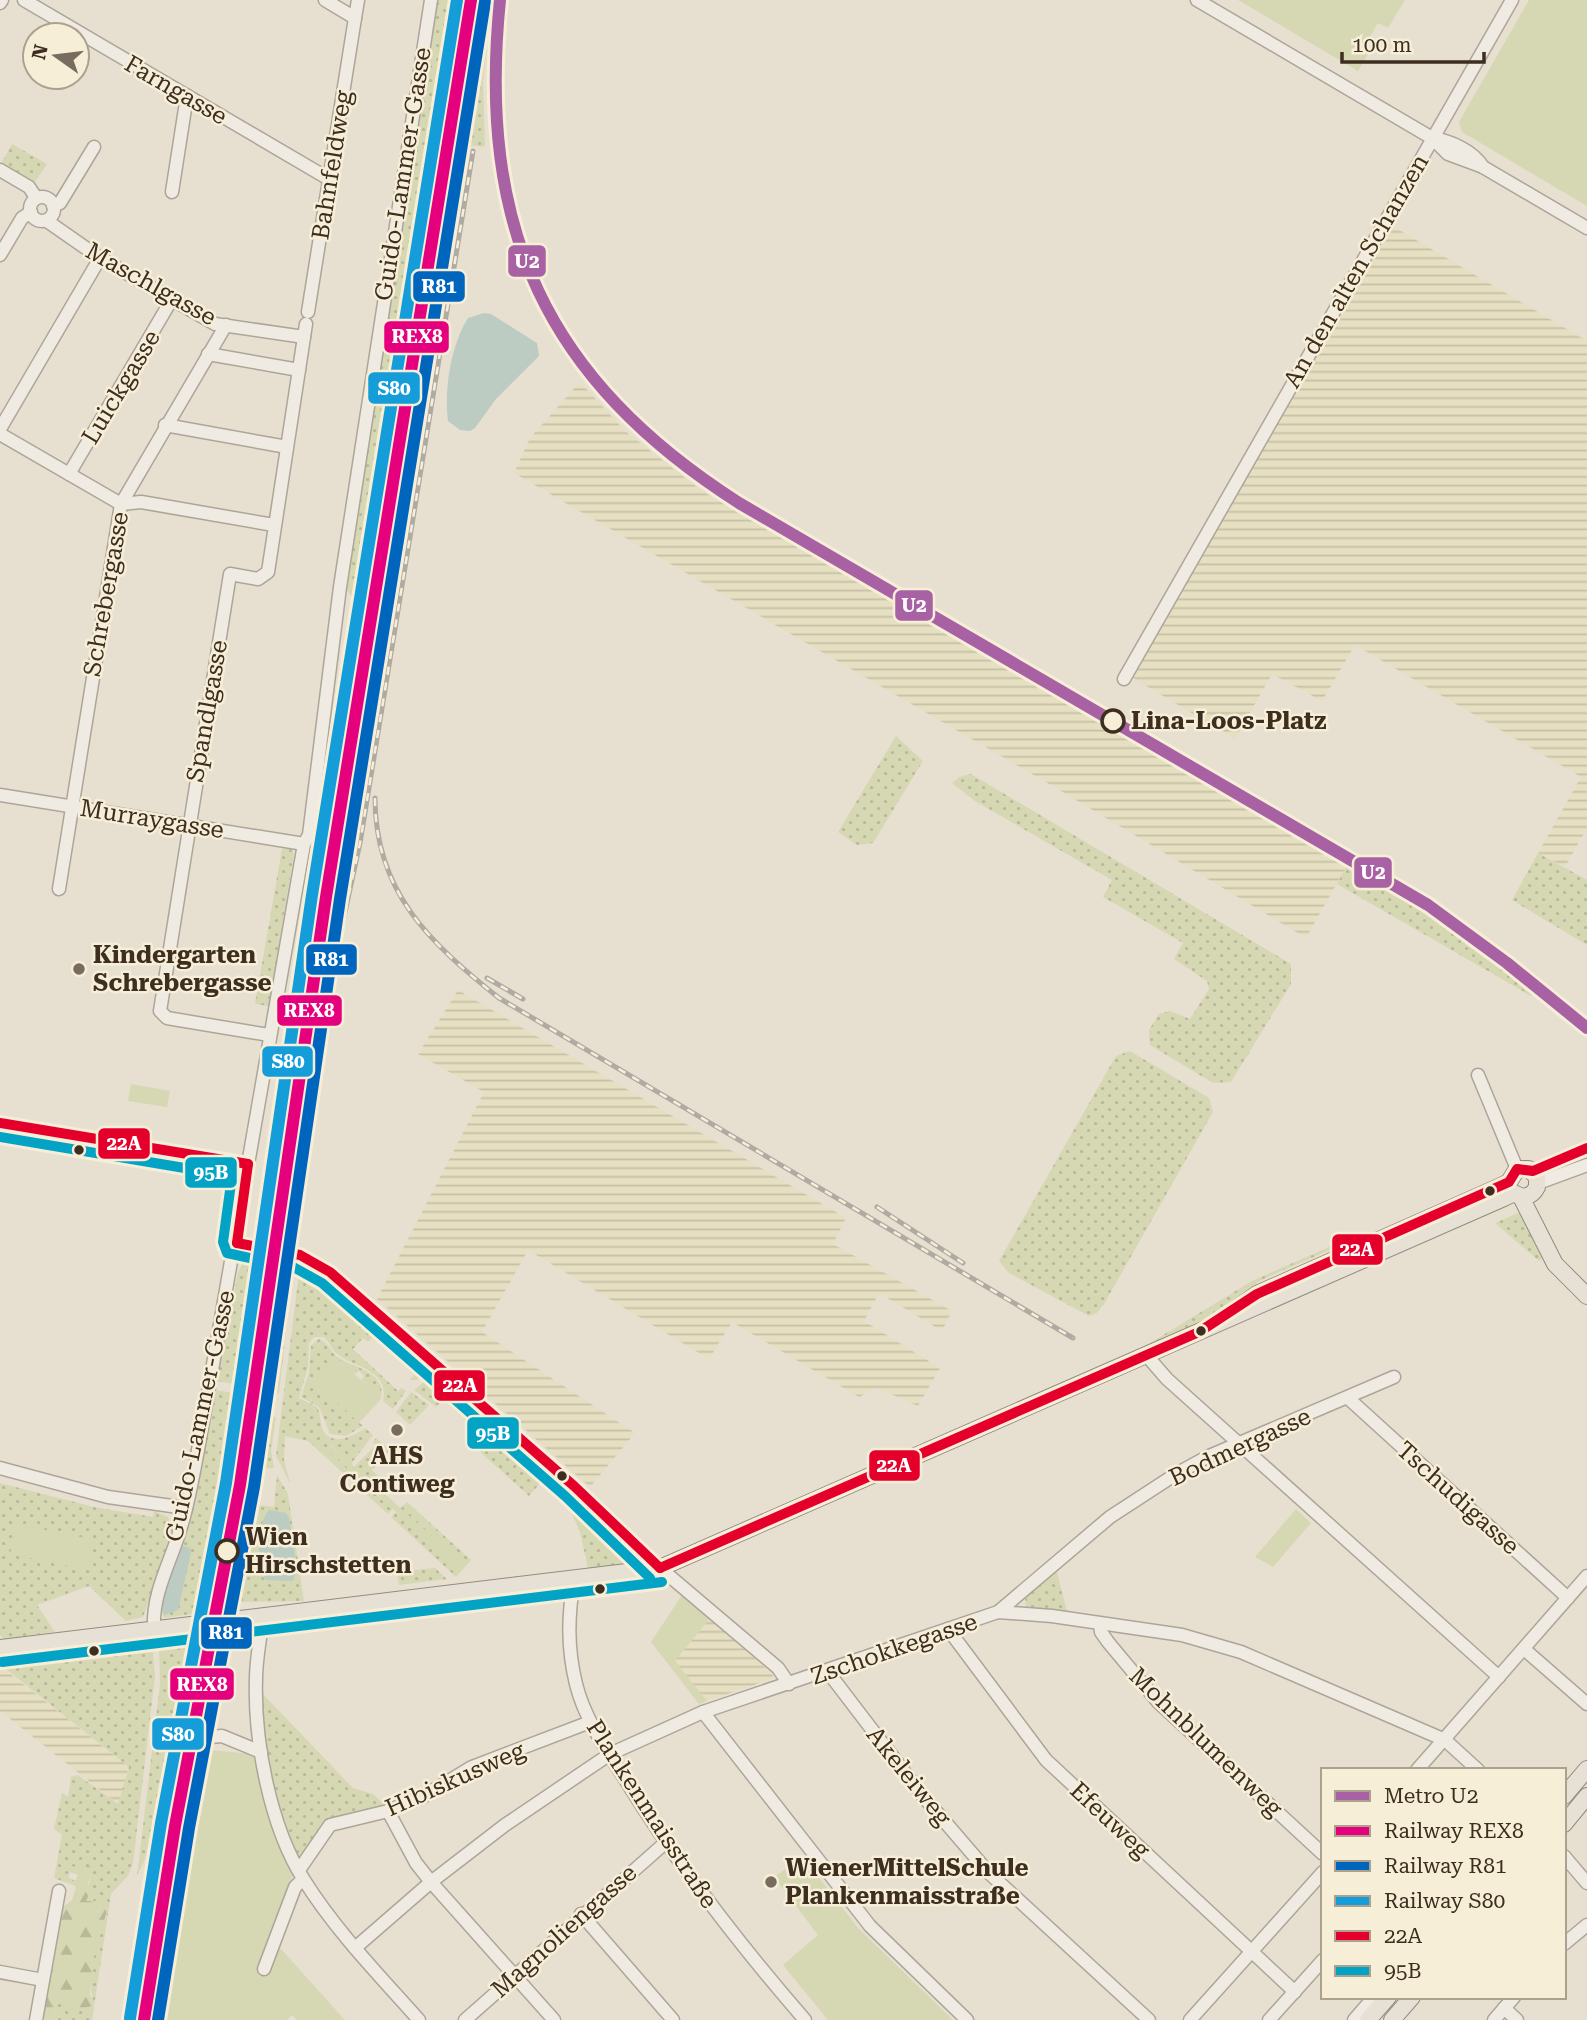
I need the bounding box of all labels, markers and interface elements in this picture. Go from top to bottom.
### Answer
north arrow [21,21,91,91]
scale bar [1342,21,1484,65]
text: 100 m [1352,33,1412,57]
text: N [27,42,53,62]
street label: Guido-Lammer-Gasse [369,45,437,303]
street label: Farngasse [120,49,232,131]
street label: Bahnfeldweg [306,88,358,242]
street label: An den alten Schanzen [1278,149,1434,393]
street label: Maschlgasse [81,237,221,331]
line badge: U2 [507,244,547,278]
text: U2 [514,250,540,273]
line badge: R81 [412,270,466,303]
text: R81 [421,275,457,298]
line badge: REX8 [383,320,450,354]
street label: Luickgasse [76,325,166,449]
text: REX8 [391,325,443,348]
line badge: S80 [367,371,421,405]
text: S80 [377,377,411,400]
street label: Schrebergasse [78,509,134,679]
line badge: U2 [894,589,934,622]
text: U2 [901,594,927,617]
street label: Spandlgasse [181,638,233,784]
place label: Lina-Loos-Platz [1131,707,1326,735]
marker: Lina-Loos-Platz [1101,709,1125,733]
street label: Murraygasse [78,794,226,844]
line badge: U2 [1353,856,1393,889]
text: U2 [1360,861,1386,884]
place label: Kindergarten Schrebergasse [93,941,272,997]
line badge: R81 [305,943,358,976]
text: R81 [313,948,349,971]
marker: Kindergarten Schrebergasse [71,961,87,977]
line badge: REX8 [276,994,343,1027]
text: REX8 [283,999,335,1022]
line badge: S80 [261,1045,314,1078]
text: S80 [271,1050,305,1073]
line badge: 22A [97,1127,151,1160]
text: 22A [106,1132,142,1155]
unlabelled marker [72,1143,86,1157]
line badge: 95B [184,1156,238,1189]
text: 95B [194,1161,228,1184]
unlabelled marker [1483,1184,1497,1198]
line badge: 22A [1331,1233,1384,1266]
text: 22A [1339,1238,1375,1261]
street label: Guido-Lammer-Gasse [160,1288,240,1544]
unlabelled marker [1194,1324,1208,1338]
line badge: 22A [433,1369,486,1402]
text: 22A [442,1374,478,1397]
street label: Bodmergasse [1165,1402,1315,1492]
line badge: 95B [466,1416,520,1450]
marker: AHS Contiweg [389,1422,405,1438]
text: 95B [476,1422,510,1445]
street label: Tschudigasse [1391,1436,1525,1560]
place label: AHS Contiweg [339,1442,455,1498]
line badge: 22A [868,1449,921,1482]
text: 22A [876,1454,912,1477]
unlabelled marker [555,1469,569,1483]
place label: Wien Hirschstetten [245,1523,412,1579]
marker: Wien Hirschstetten [215,1539,239,1563]
unlabelled marker [593,1582,607,1596]
street label: Zschokkegasse [807,1607,981,1691]
line badge: R81 [200,1616,253,1650]
text: R81 [208,1621,244,1644]
unlabelled marker [87,1644,101,1658]
street label: Mohnblumenweg [1124,1662,1289,1823]
line badge: REX8 [169,1667,235,1701]
text: REX8 [176,1673,228,1696]
street label: Plankenmaisstraße [581,1715,723,1913]
line badge: S80 [151,1717,205,1751]
street label: Akeleiweg [861,1721,958,1831]
text: S80 [161,1723,195,1746]
street label: Hibiskusweg [381,1736,529,1822]
legend [1321,1768,1566,1999]
street label: Efeuweg [1064,1776,1156,1864]
text: Metro U2 [1384,1784,1479,1808]
text: Railway REX8 [1384,1819,1524,1843]
place label: WienerMittelSchule Plankenmaisstraße [785,1854,1029,1910]
text: Railway R81 [1384,1854,1507,1878]
street label: Magnoliengasse [486,1859,642,2003]
marker: WienerMittelSchule Plankenmaisstraße [763,1874,779,1890]
text: Railway S80 [1384,1889,1505,1913]
text: 22A [1384,1924,1423,1948]
text: 95B [1384,1959,1422,1983]

